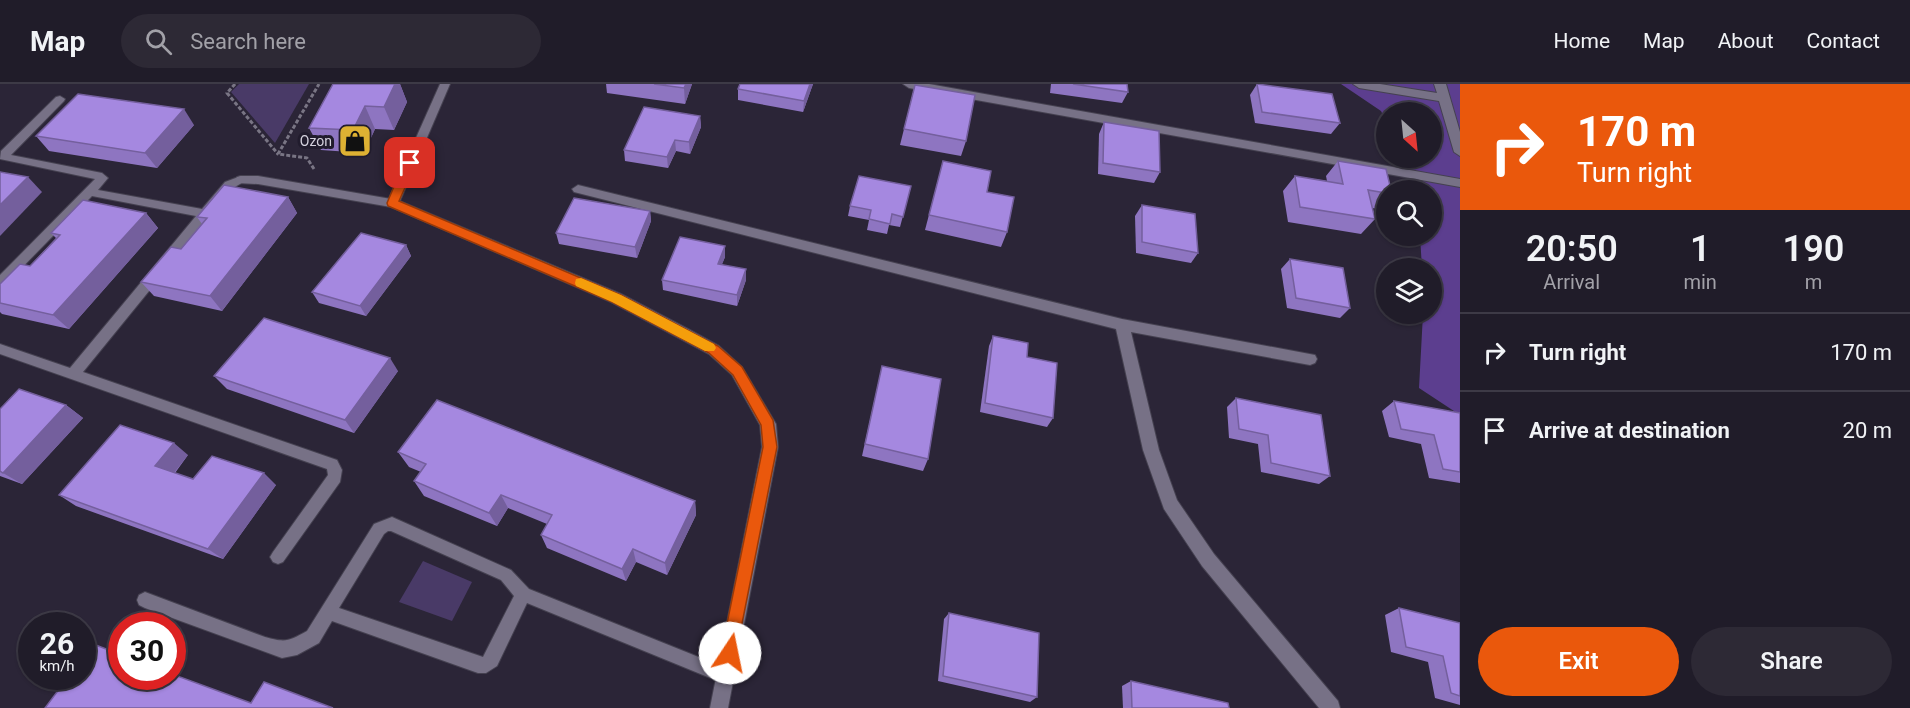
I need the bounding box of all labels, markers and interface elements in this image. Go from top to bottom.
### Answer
search box [121,14,541,68]
text: Map [30,25,85,58]
icon: search [142,25,175,58]
text: Search here [190,29,306,54]
text: Home [1554,29,1610,53]
text: Map [1643,29,1685,53]
text: About [1718,29,1774,53]
text: Contact [1807,29,1880,53]
north arrow [1376,102,1442,168]
map controls [1376,102,1442,324]
text: 170 m [1577,107,1696,156]
icon: right [1478,108,1556,186]
shop icon: Ozon [337,123,373,159]
place label: Ozon [300,133,332,149]
pin [384,137,435,188]
icon: arrive [393,146,426,179]
text: Turn right [1577,157,1692,189]
button: search [1376,180,1442,246]
text: 20:50 [1526,228,1618,270]
text: 1 [1690,228,1710,270]
text: 190 [1783,228,1844,270]
button: layers [1376,258,1442,324]
text: Arrival [1543,270,1600,294]
text: min [1683,270,1717,294]
text: m [1805,270,1822,294]
icon: right [1478,336,1511,369]
text: Turn right [1529,340,1626,365]
text: 170 m [1830,340,1892,365]
icon: arrive [1478,414,1511,447]
text: Arrive at destination [1529,418,1730,443]
text: 20 m [1843,418,1892,443]
speed limit sign: 30 [108,612,186,690]
position arrow [698,621,762,685]
text: 26 [40,626,74,661]
button: Exit [1478,627,1679,696]
button: Share [1691,627,1892,696]
text: km/h [39,657,75,675]

